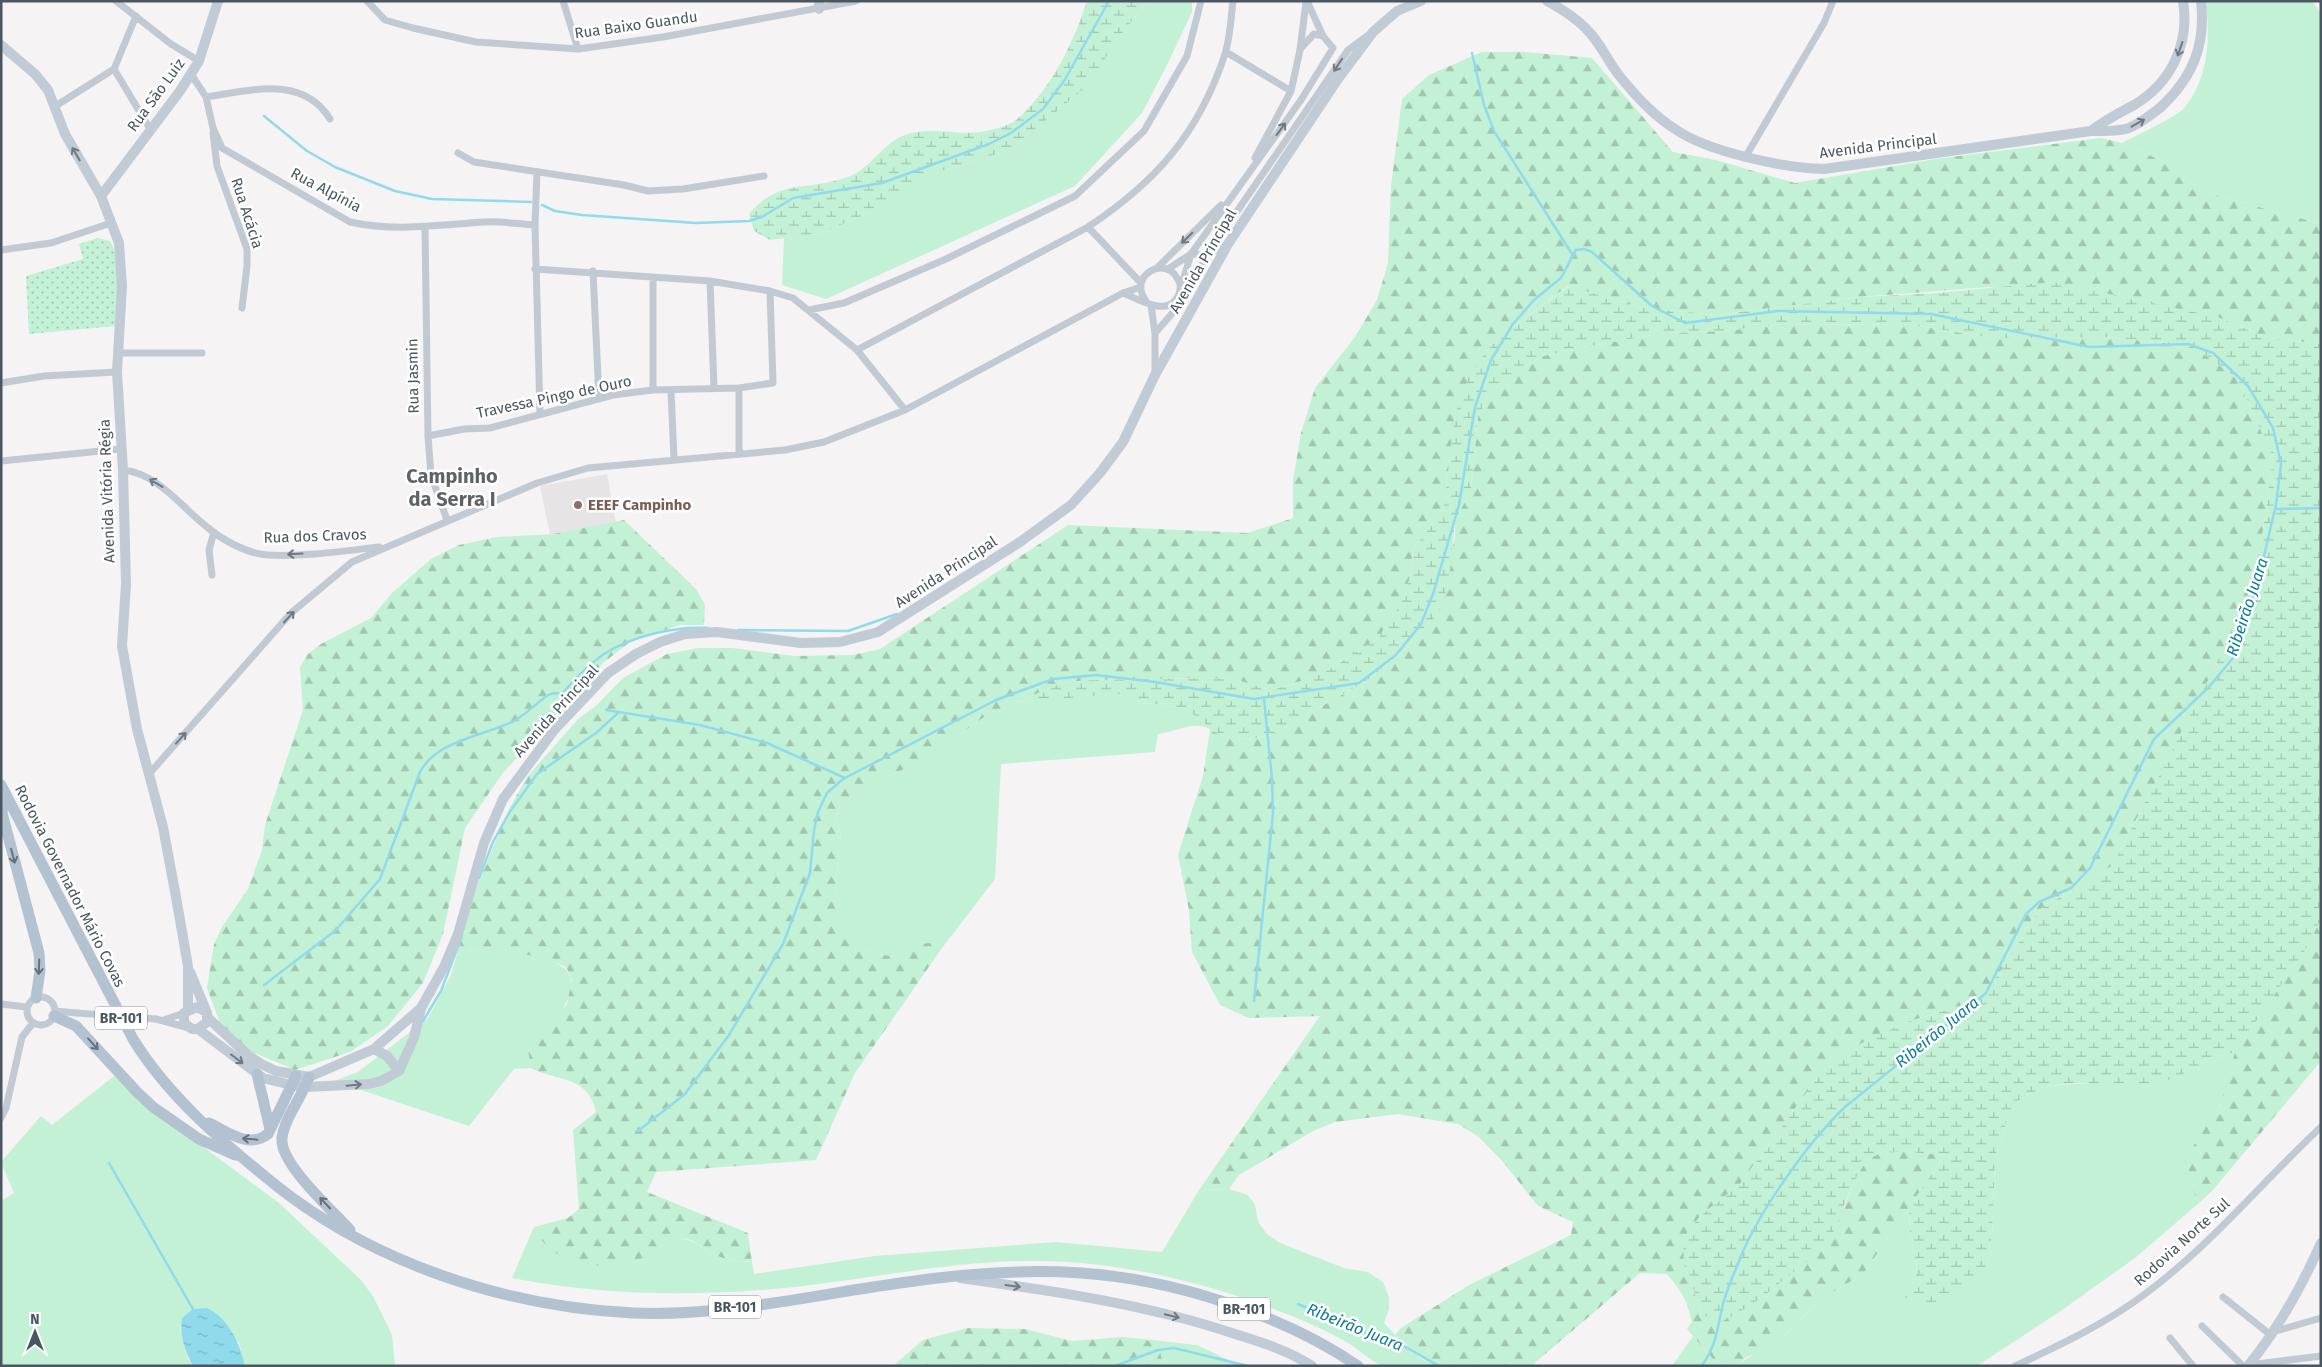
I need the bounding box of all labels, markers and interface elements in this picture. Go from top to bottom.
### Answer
street label: Rua Baixo Guandu [573,7,699,43]
one-way arrow [2175,41,2184,57]
street label: Rua São Luiz [124,55,189,135]
one-way arrow [1333,58,1343,72]
one-way arrow [2131,117,2145,127]
one-way arrow [1276,122,1286,136]
street label: Avenida Principal [1818,130,1938,162]
one-way arrow [71,148,81,162]
street label: Rua Alpínia [288,164,364,216]
street label: Rua Acácia [227,175,267,251]
street label: Avenida Principal [1166,205,1241,317]
one-way arrow [1181,232,1194,244]
street label: Rua Jasmin [403,338,423,414]
street label: Travessa Pingo de Ouro [475,372,633,422]
street label: Avenida Vitória Régia [95,419,119,563]
district label: Campinho da Serra I [406,464,498,511]
one-way arrow [149,477,163,487]
place label: EEEF Campinho [588,496,691,514]
marker: EEEF Campinho [572,499,584,511]
street label: Rua dos Cravos [263,525,367,547]
street label: Avenida Principal [892,532,1001,612]
one-way arrow [287,549,303,558]
water label: Ribeirão Juara [2222,556,2272,658]
one-way arrow [283,610,295,623]
street label: Avenida Principal [510,661,603,761]
one-way arrow [175,732,187,745]
street label: Rodovia Governador Mário Covas [11,782,129,990]
one-way arrow [9,847,19,863]
one-way arrow [34,958,44,975]
water label: Ribeirão Juara [1891,993,1983,1071]
road number: BR-101 [95,1006,147,1030]
one-way arrow [88,1037,99,1050]
one-way arrow [230,1053,243,1064]
one-way arrow [346,1080,362,1089]
one-way arrow [243,1135,259,1144]
street label: Rodovia Norte Sul [2130,1194,2234,1290]
one-way arrow [319,1196,331,1209]
one-way arrow [1004,1281,1020,1291]
road number: BR-101 [709,1295,761,1318]
road number: BR-101 [1218,1298,1270,1320]
water label: Ribeirão Juara [1304,1299,1406,1355]
north arrow [10,1307,60,1357]
text: N [30,1311,40,1328]
one-way arrow [1164,1312,1180,1321]

